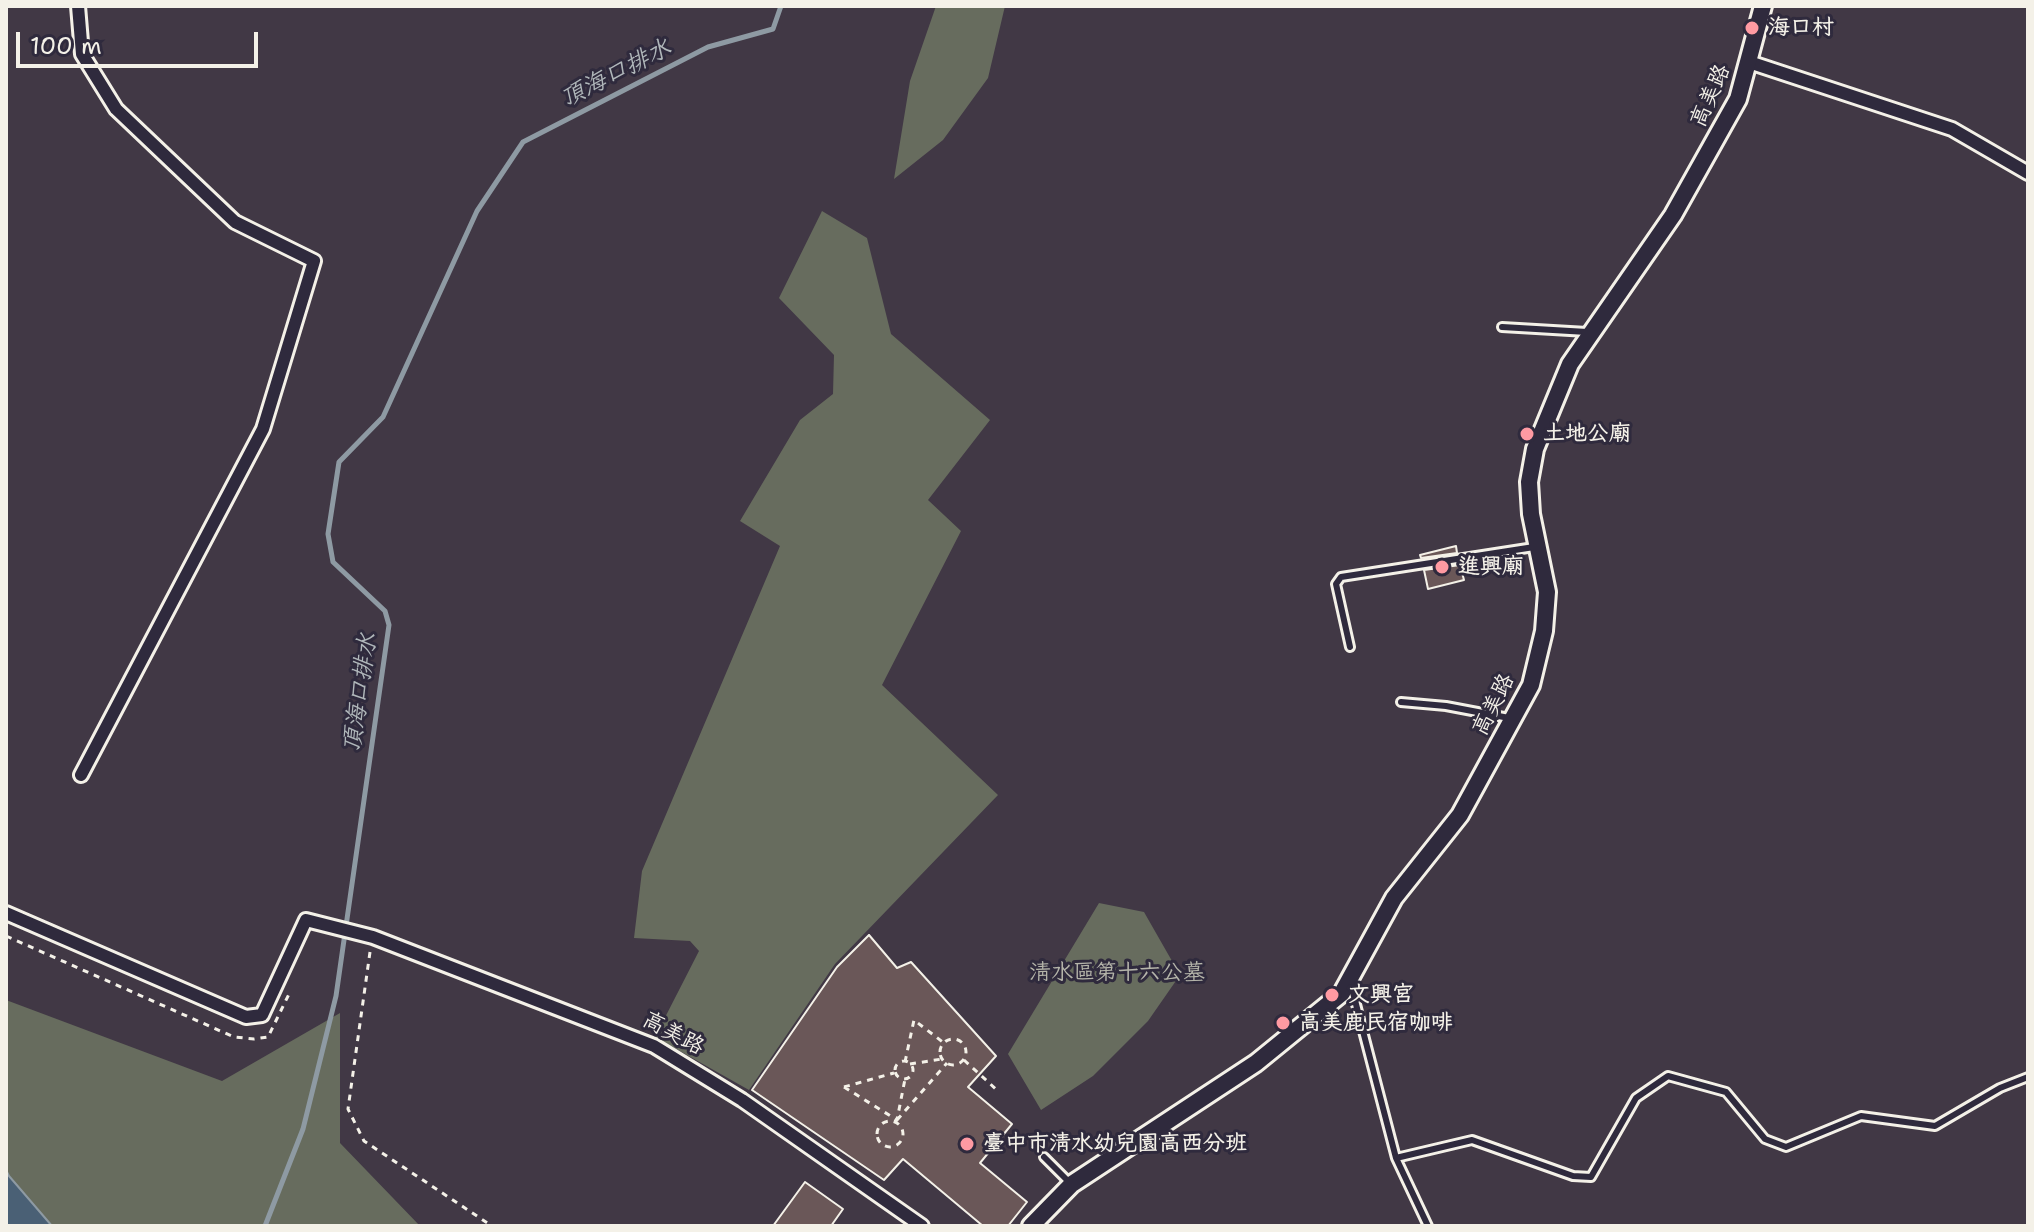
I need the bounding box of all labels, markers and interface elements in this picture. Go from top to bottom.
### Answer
place label: 海口村 [1768,15,1834,41]
scale bar [20,16,262,66]
marker: 海口村 [1743,19,1761,37]
text: 100 m [30,30,102,62]
water label: 頂海口排水 [556,34,676,114]
street label: 高美路 [1686,60,1736,132]
place label: 土地公廟 [1543,421,1631,447]
marker: 土地公廟 [1518,425,1536,443]
place label: 進興廟 [1458,554,1524,580]
marker: 進興廟 [1433,558,1451,576]
water label: 頂海口排水 [338,632,384,754]
street label: 高美路 [1467,670,1521,740]
park label: 清水區第十六公墓 [1029,960,1205,986]
place label: 文興宮 [1348,982,1414,1008]
marker: 文興宮 [1323,986,1341,1004]
street label: 高美路 [638,1007,708,1061]
place label: 高美鹿民宿咖啡 [1299,1010,1453,1036]
marker: 高美鹿民宿咖啡 [1274,1014,1292,1032]
place label: 臺中市清水幼兒園高西分班 [983,1131,1247,1157]
marker: 臺中市清水幼兒園高西分班 [958,1135,976,1153]

